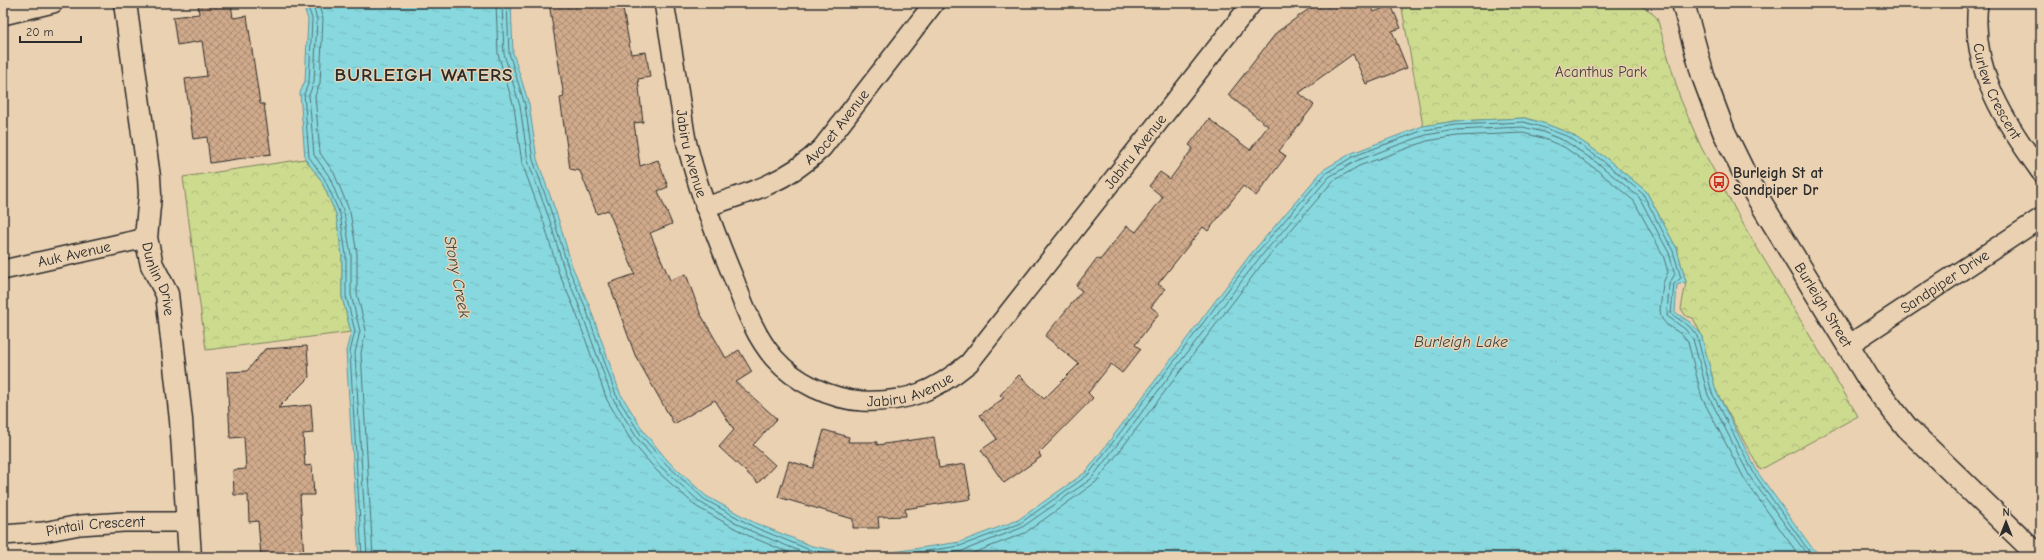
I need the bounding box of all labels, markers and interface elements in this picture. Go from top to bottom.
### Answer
scale bar [20,18,81,44]
text: 20 m [26,25,54,39]
street label: Curlew Crescent [1969,42,2026,143]
park label: Acanthus Park [1555,63,1648,81]
district label: BURLEIGH WATERS [335,64,513,86]
street label: Avocet Avenue [801,85,873,169]
street label: Jabiru Avenue [672,108,711,200]
street label: Jabiru Avenue [1100,110,1171,193]
place label: Burleigh St at Sandpiper Dr [1733,164,1824,199]
bus stop icon: Burleigh St at Sandpiper Dr [1708,171,1730,193]
water label: Stony Creek [440,235,474,320]
street label: Auk Avenue [36,237,113,271]
street label: Dunlin Drive [138,240,178,317]
street label: Sandpiper Drive [1897,246,1993,317]
street label: Burleigh Street [1791,259,1856,351]
water label: Burleigh Lake [1414,333,1508,351]
street label: Jabiru Avenue [867,368,957,410]
north arrow [1986,502,2026,542]
text: N [2002,506,2010,519]
street label: Pintail Crescent [44,513,146,540]

